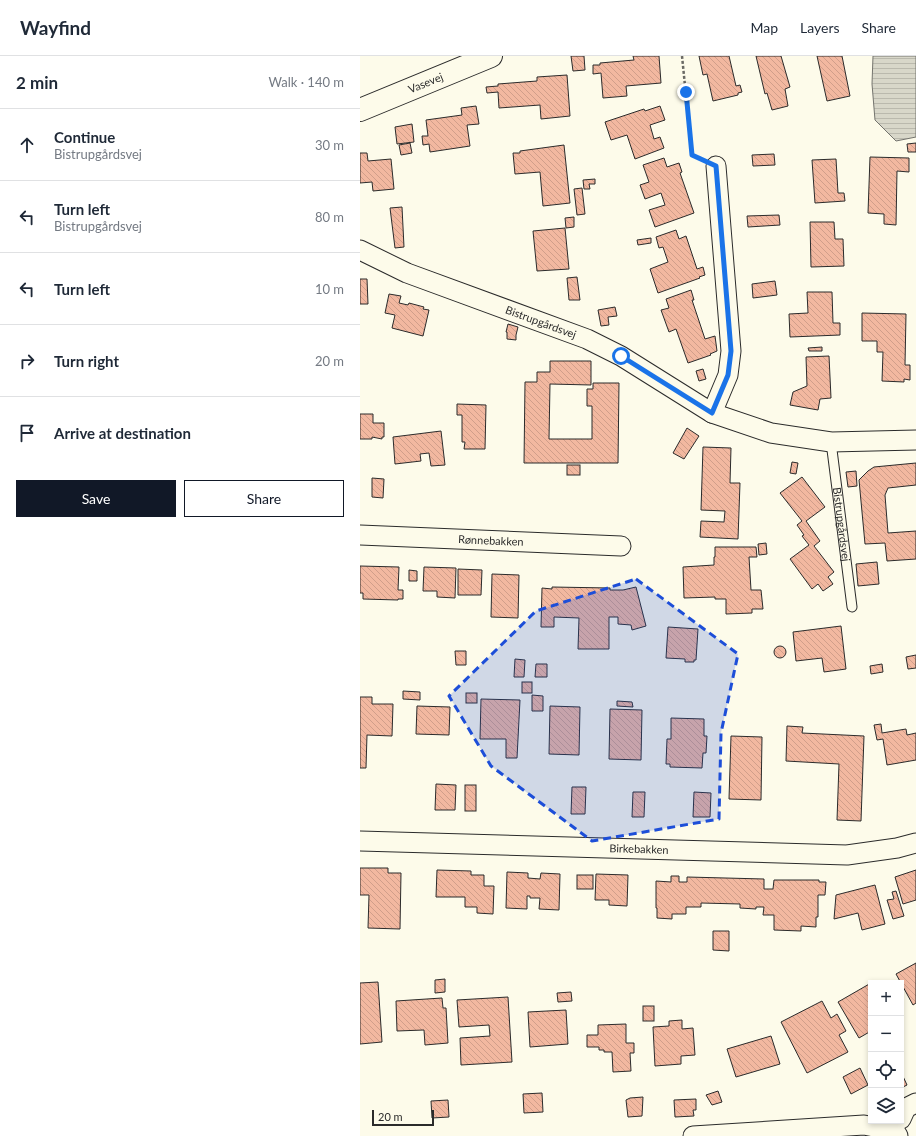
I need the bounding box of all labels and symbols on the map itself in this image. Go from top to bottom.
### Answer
street label: Vasevej [406,69,445,95]
route end [677,83,695,101]
street label: Bistrupgårdsvej [504,303,579,341]
route start [612,347,630,365]
street label: Bistrupgårdsvej [831,486,853,562]
street label: Rønnebakken [458,532,524,548]
street label: Birkebakken [609,841,669,856]
scale bar [372,1108,434,1127]

